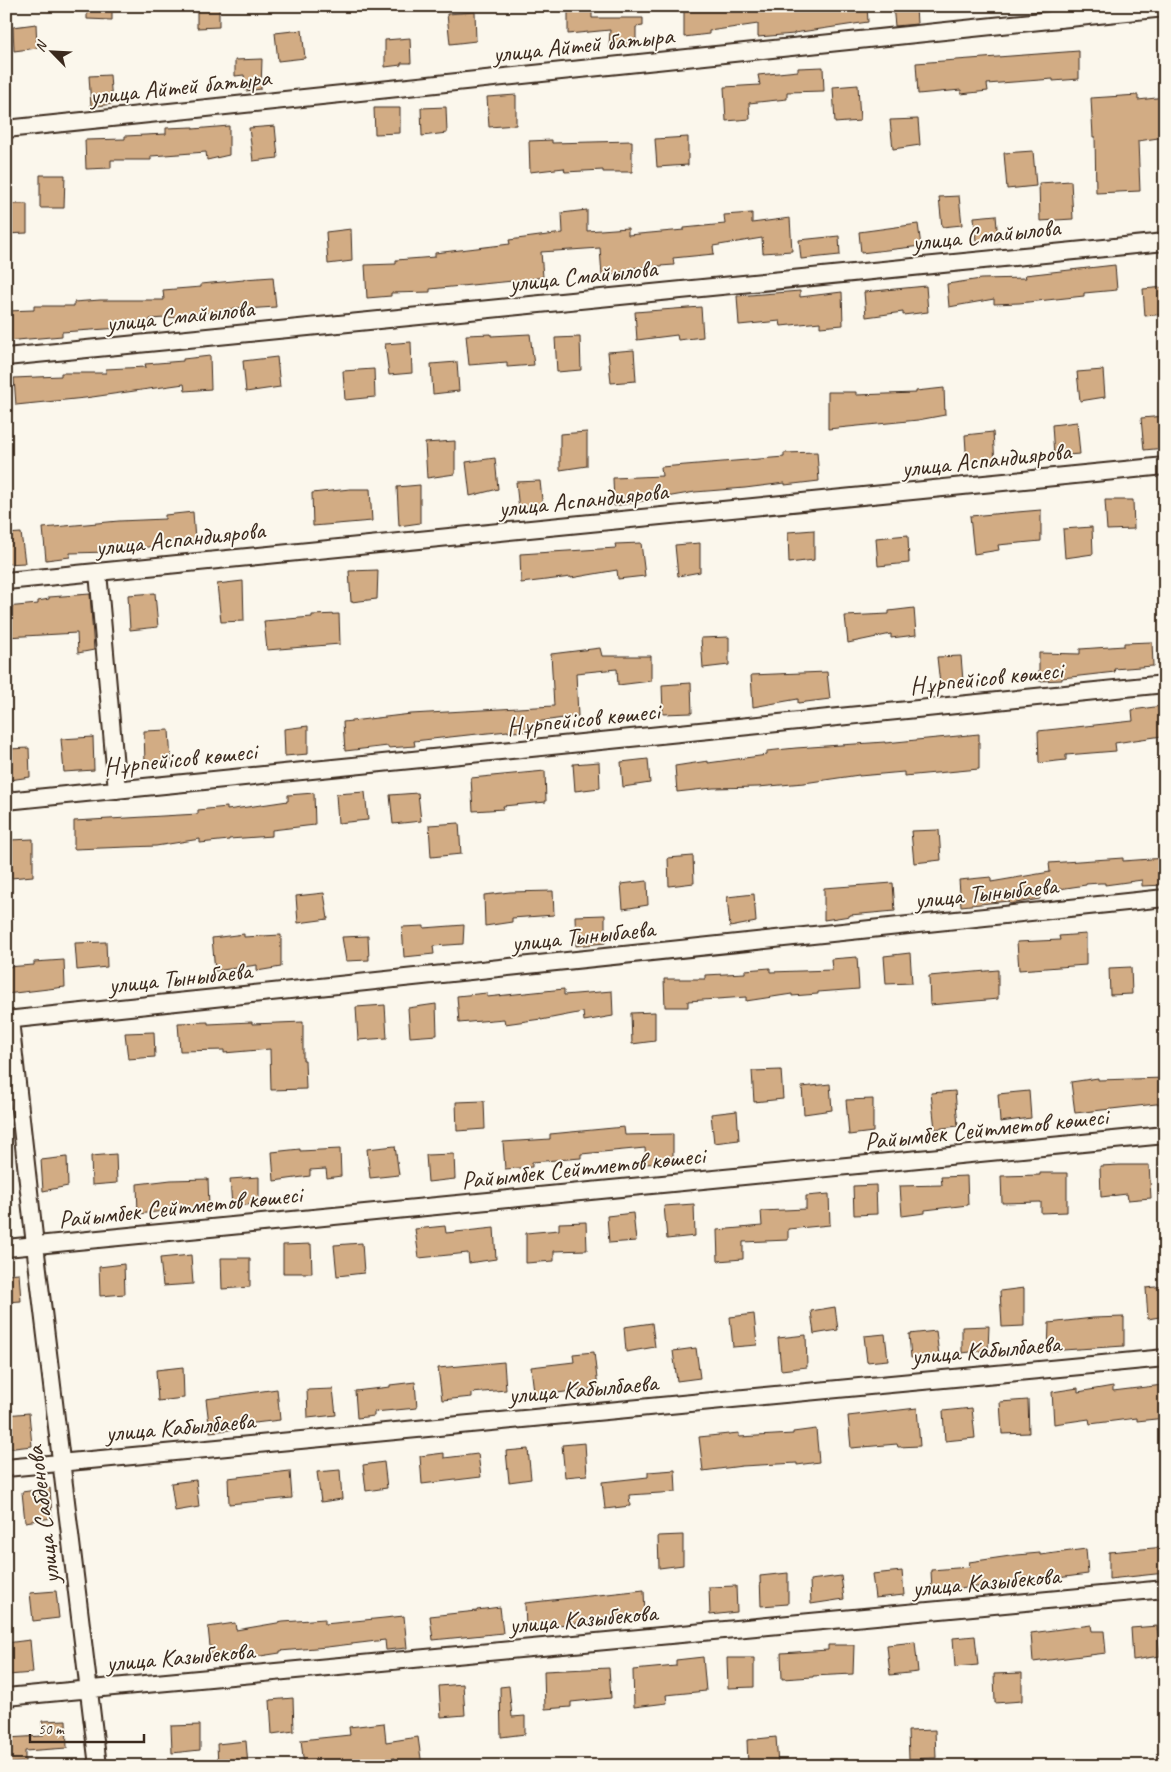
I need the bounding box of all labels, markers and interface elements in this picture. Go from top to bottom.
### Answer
street label: улица Айтей батыра [489,19,677,71]
north arrow [28,28,78,78]
text: N [31,37,51,54]
street label: улица Айтей батыра [86,61,274,113]
street label: улица Смайылова [909,211,1064,259]
street label: улица Смайылова [506,252,661,300]
street label: улица Смайылова [103,292,258,340]
street label: улица Аспандиярова [898,435,1074,485]
street label: улица Аспандиярова [495,475,671,525]
street label: улица Аспандиярова [92,514,268,564]
street label: Нұрпейісов көшесі [908,654,1068,702]
street label: Нұрпейісов көшесі [505,695,665,743]
street label: Нұрпейісов көшесі [102,735,262,783]
street label: улица Тыныбаева [911,869,1062,917]
street label: улица Тыныбаева [508,912,659,960]
street label: улица Тыныбаева [105,954,256,1002]
street label: Райымбек Сейтметов көшесі [863,1100,1113,1158]
street label: Райымбек Сейтметов көшесі [460,1139,710,1197]
street label: Райымбек Сейтметов көшесі [57,1178,307,1236]
street label: улица Кабылбаева [908,1327,1065,1373]
street label: улица Кабылбаева [505,1366,662,1412]
street label: улица Кабылбаева [102,1404,259,1450]
street label: улица Сабденова [18,1442,68,1588]
street label: улица Казыбекова [909,1559,1064,1605]
street label: улица Казыбекова [506,1596,661,1642]
street label: улица Казыбекова [103,1634,258,1680]
scale bar [30,1712,144,1744]
text: 50 m [38,1720,65,1739]

